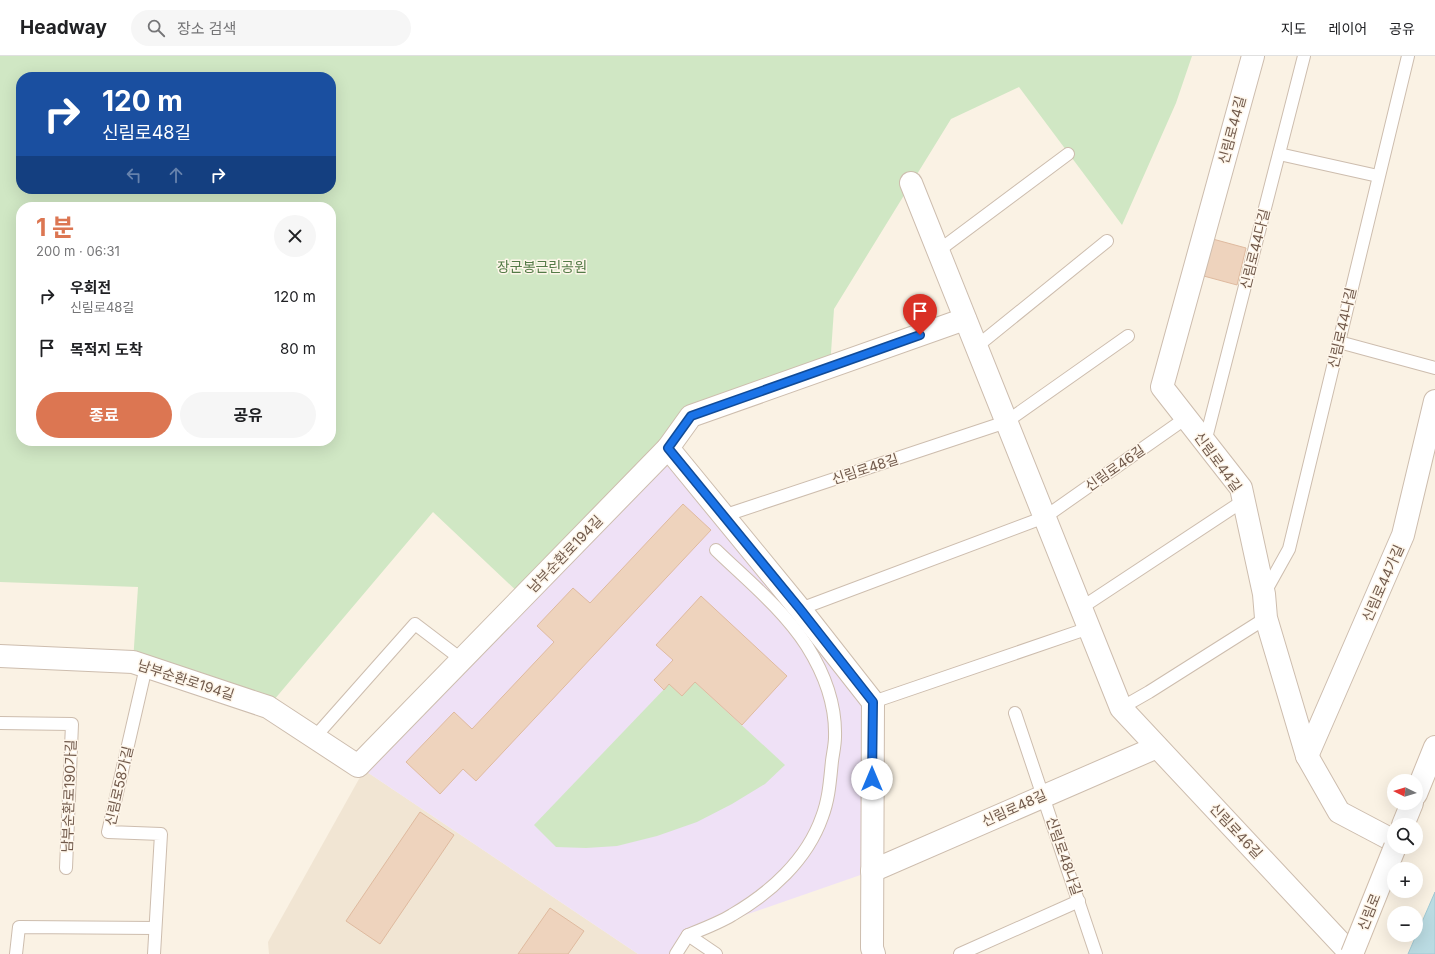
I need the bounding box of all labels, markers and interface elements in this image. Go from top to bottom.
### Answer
search box [131,10,411,46]
text: Headway [20,16,107,39]
icon: search [145,17,167,39]
text: 장소 검색 [177,19,236,38]
text: 지도 [1281,20,1307,37]
text: 레이어 [1329,20,1367,37]
text: 공유 [1389,20,1415,37]
text: 120 m [102,84,183,118]
icon: right [36,88,88,140]
street label: 신림로44길 [1214,94,1249,166]
text: 신림로48길 [102,122,191,143]
icon: left [123,164,145,186]
icon: ahead [165,164,187,186]
icon: right [207,164,229,186]
street label: 신림로44다길 [1236,207,1273,291]
text: 1 분 [36,213,74,242]
button: close [274,215,316,257]
text: 200 m · 06:31 [36,243,120,259]
park label: 장군봉근린공원 [497,258,587,275]
text: 우회전 [70,278,111,297]
icon: right [36,285,58,307]
street label: 신림로44나길 [1324,286,1359,370]
text: 120 m [274,287,316,306]
pin [903,294,937,335]
text: 신림로48길 [70,299,134,315]
icon: arrive [909,300,931,322]
icon: arrive [36,337,58,359]
text: 80 m [280,339,316,358]
text: 목적지 도착 [70,340,143,359]
button: 종료 [36,392,172,438]
button: 공유 [180,392,316,438]
street label: 신림로44길 [1191,429,1246,495]
street label: 신림로46길 [1081,441,1148,494]
street label: 신림로48길 [829,450,900,487]
street label: 남부순환로194길 [524,512,606,596]
street label: 신림로44가길 [1358,542,1407,624]
street label: 남부순환로194길 [136,656,237,703]
street label: 남부순환로190가길 [58,739,79,853]
street label: 신림로58가길 [101,744,136,828]
position arrow [851,758,893,800]
north arrow [1387,774,1423,810]
map controls [1387,774,1423,942]
street label: 신림로48길 [979,786,1049,829]
street label: 신림로46길 [1207,800,1266,862]
street label: 신림로48나길 [1043,814,1086,897]
button: search [1387,818,1423,854]
button: + [1387,862,1423,898]
street label: 신림로 [1353,891,1384,933]
button: − [1387,906,1423,942]

